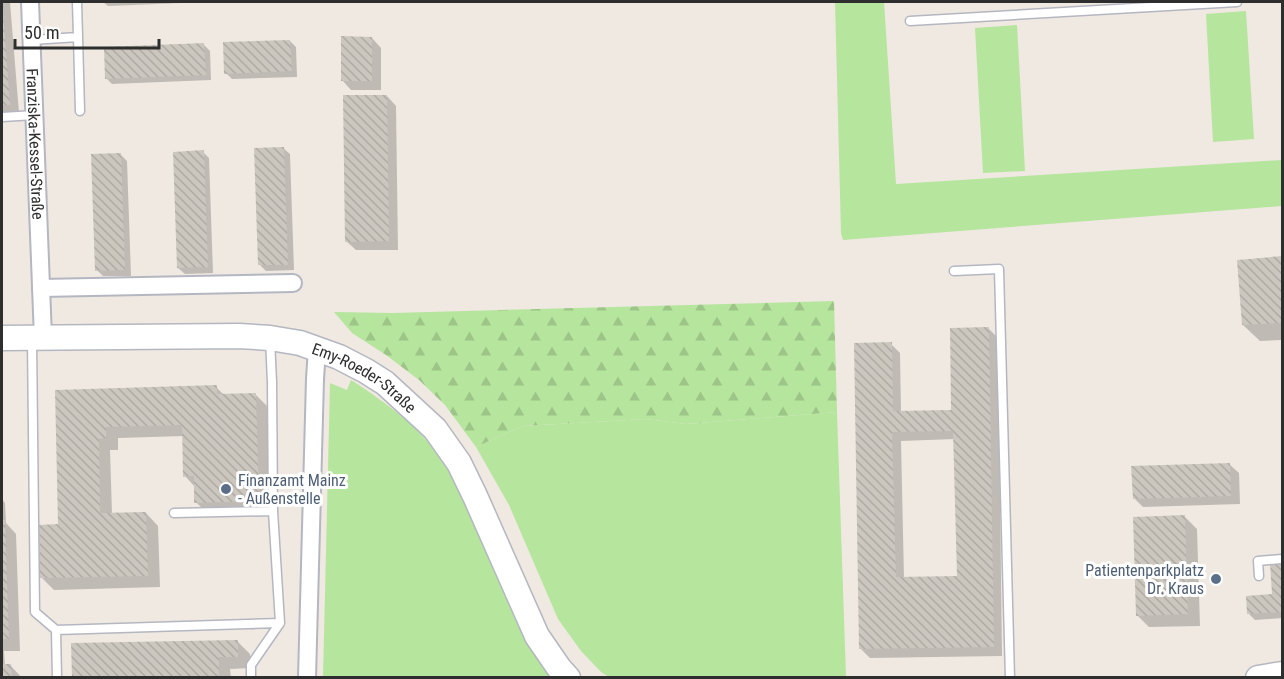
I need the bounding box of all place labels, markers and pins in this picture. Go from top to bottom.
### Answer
place label: Finanzamt Mainz - Außenstelle [238,471,346,508]
marker: Finanzamt Mainz - Außenstelle [219,482,233,496]
place label: Patientenparkplatz Dr. Kraus [1085,561,1204,598]
marker: Patientenparkplatz Dr. Kraus [1209,572,1223,586]

